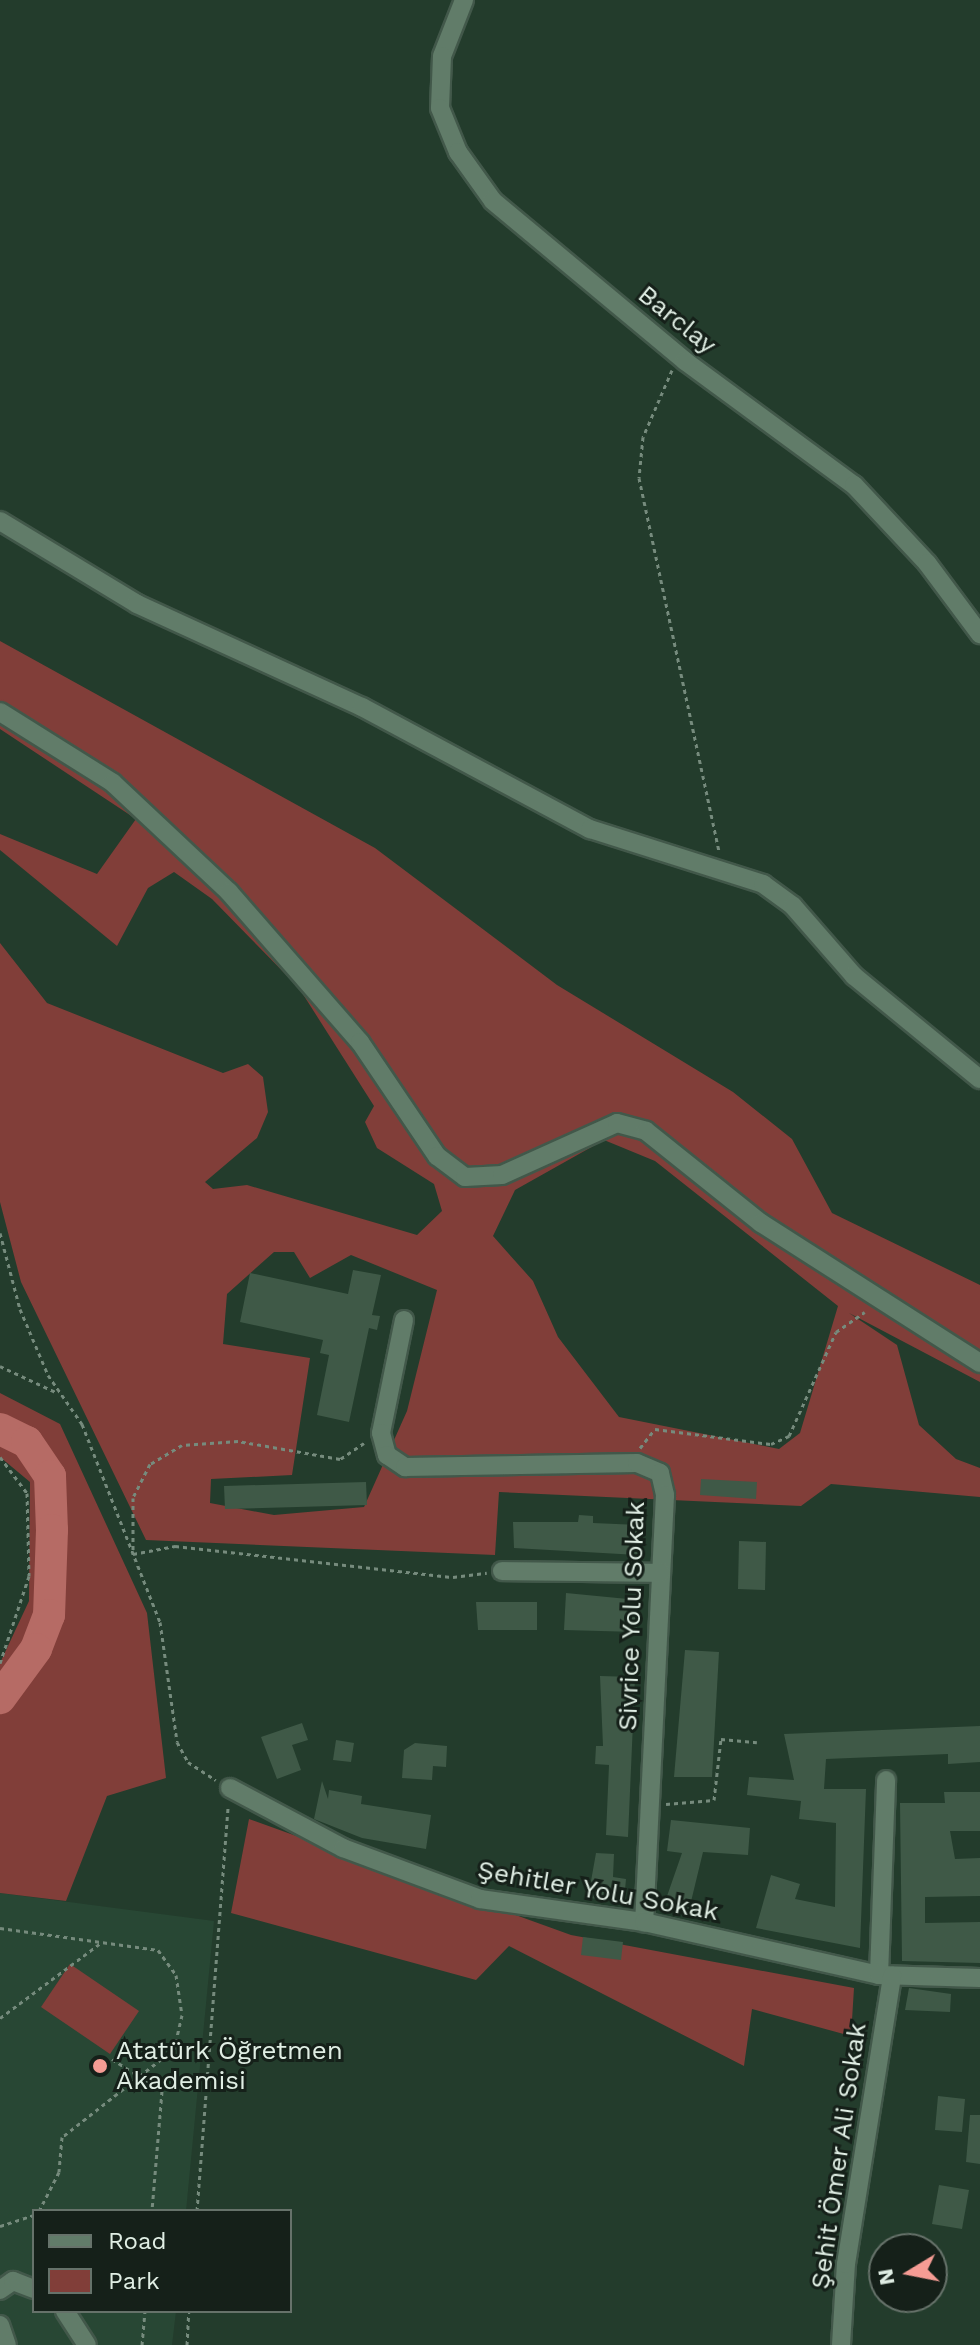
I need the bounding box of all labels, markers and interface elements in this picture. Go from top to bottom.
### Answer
street label: Barclay [632,279,722,361]
street label: Sivrice Yolu Sokak [612,1500,652,1732]
street label: Şehitler Yolu Sokak [474,1854,722,1928]
street label: Şehit Ömer Ali Sokak [805,2020,873,2292]
place label: Atatürk Öğretmen Akademisi [116,2035,343,2096]
marker: Atatürk Öğretmen Akademisi [91,2057,109,2075]
legend [32,2209,292,2313]
text: Road [108,2227,167,2255]
north arrow [868,2233,948,2313]
text: Park [108,2267,160,2295]
text: N [872,2267,900,2287]

